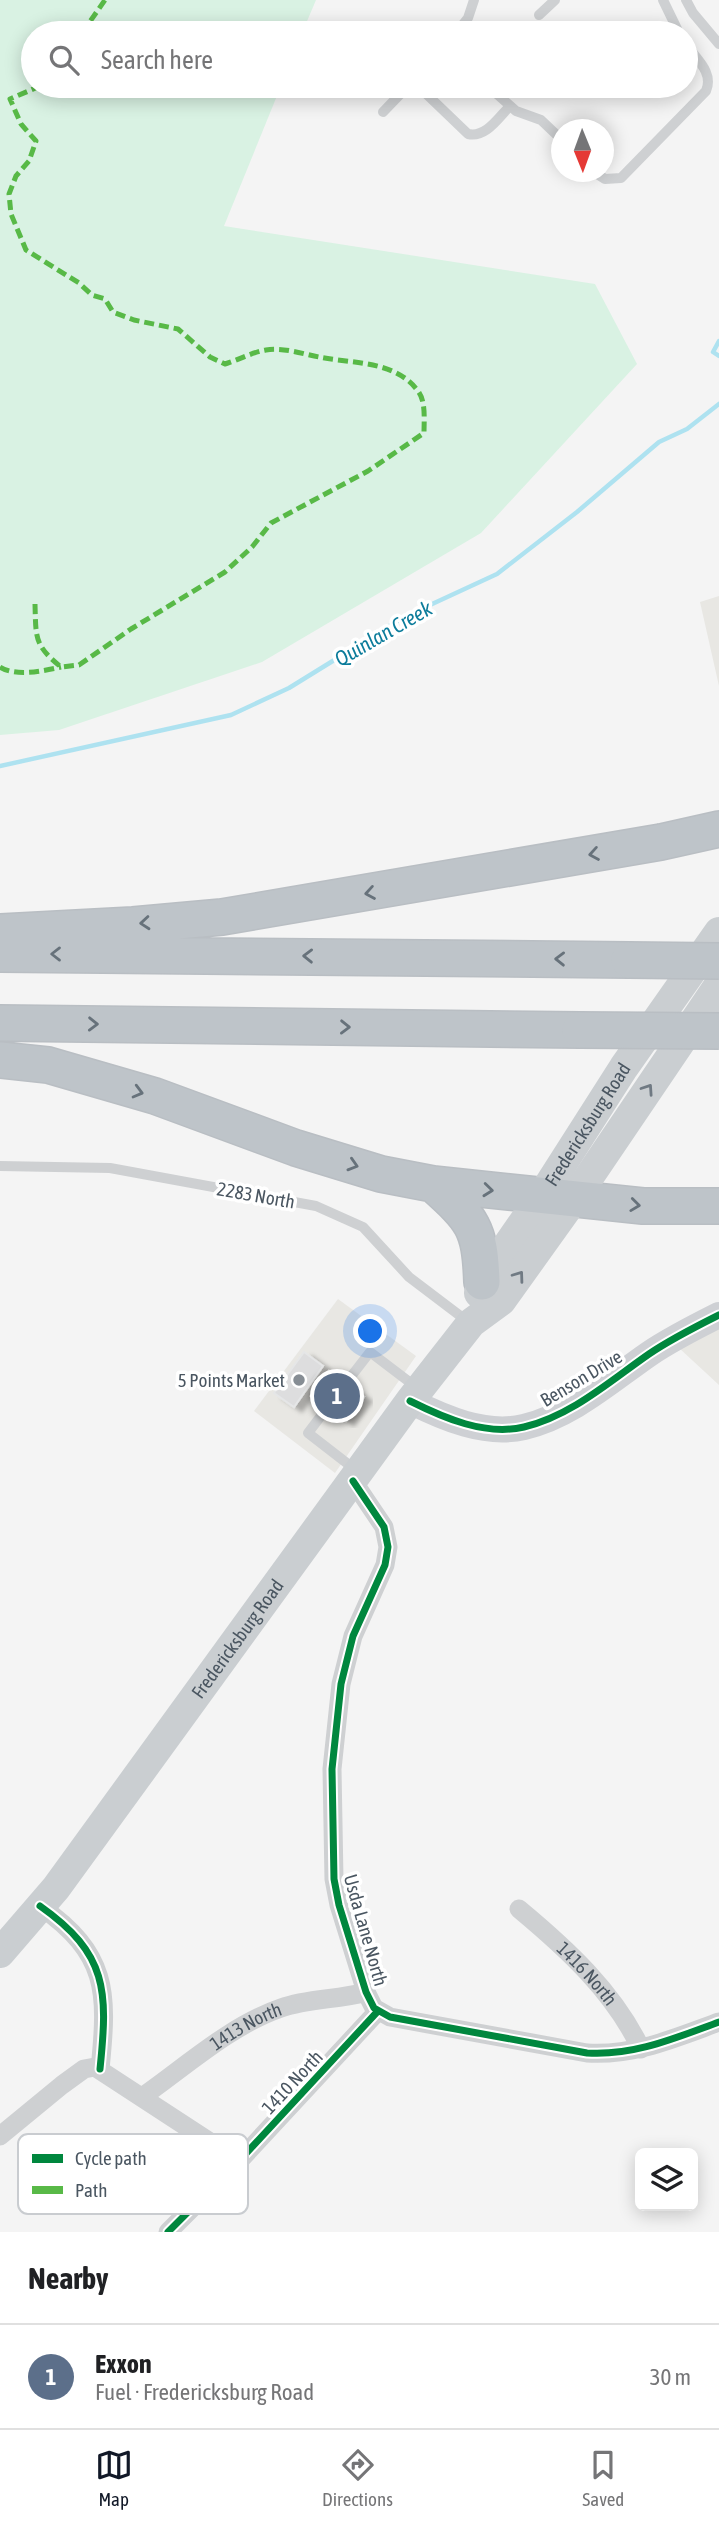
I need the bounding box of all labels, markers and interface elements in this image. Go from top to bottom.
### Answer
search box [21,21,698,98]
icon: search [45,41,83,79]
text: Search here [101,45,213,75]
north arrow [551,119,614,182]
water label: Quinlan Creek [330,595,437,670]
one-way arrow [588,845,600,860]
one-way arrow [364,885,376,900]
one-way arrow [139,916,151,931]
one-way arrow [51,946,61,962]
one-way arrow [303,949,314,964]
one-way arrow [555,951,565,967]
one-way arrow [88,1016,98,1032]
one-way arrow [340,1019,350,1035]
street label: Fredericksburg Road [540,1059,635,1190]
one-way arrow [131,1083,143,1098]
one-way arrow [640,1084,652,1097]
one-way arrow [346,1157,358,1172]
street label: 2283 North [215,1177,297,1213]
one-way arrow [482,1182,494,1197]
one-way arrow [629,1198,641,1213]
one-way arrow [511,1271,523,1284]
your location [353,1314,387,1348]
street label: Benson Drive [536,1345,626,1411]
place label: 5 Points Market [178,1369,285,1391]
pin: 1 [314,1370,360,1422]
marker: 5 Points Market [291,1372,307,1388]
street label: Fredericksburg Road [187,1575,288,1702]
street label: Usda Lane North [340,1872,392,1988]
street label: 1416 North [553,1937,622,2010]
street label: 1413 North [206,1998,285,2055]
street label: 1410 North [257,2046,327,2118]
legend [18,2134,248,2214]
text: Cycle path [75,2147,147,2169]
map controls [635,2148,698,2211]
button: layers [635,2148,698,2211]
text: Path [75,2179,107,2201]
text: Nearby [28,2261,108,2295]
text: Exxon [95,2349,152,2379]
text: 1 [46,2364,56,2390]
text: 30 m [650,2364,691,2390]
text: Fuel · Fredericksburg Road [95,2379,314,2405]
tab: Map [95,2446,133,2510]
tab: Directions [322,2446,393,2510]
tab: Saved [582,2446,624,2510]

